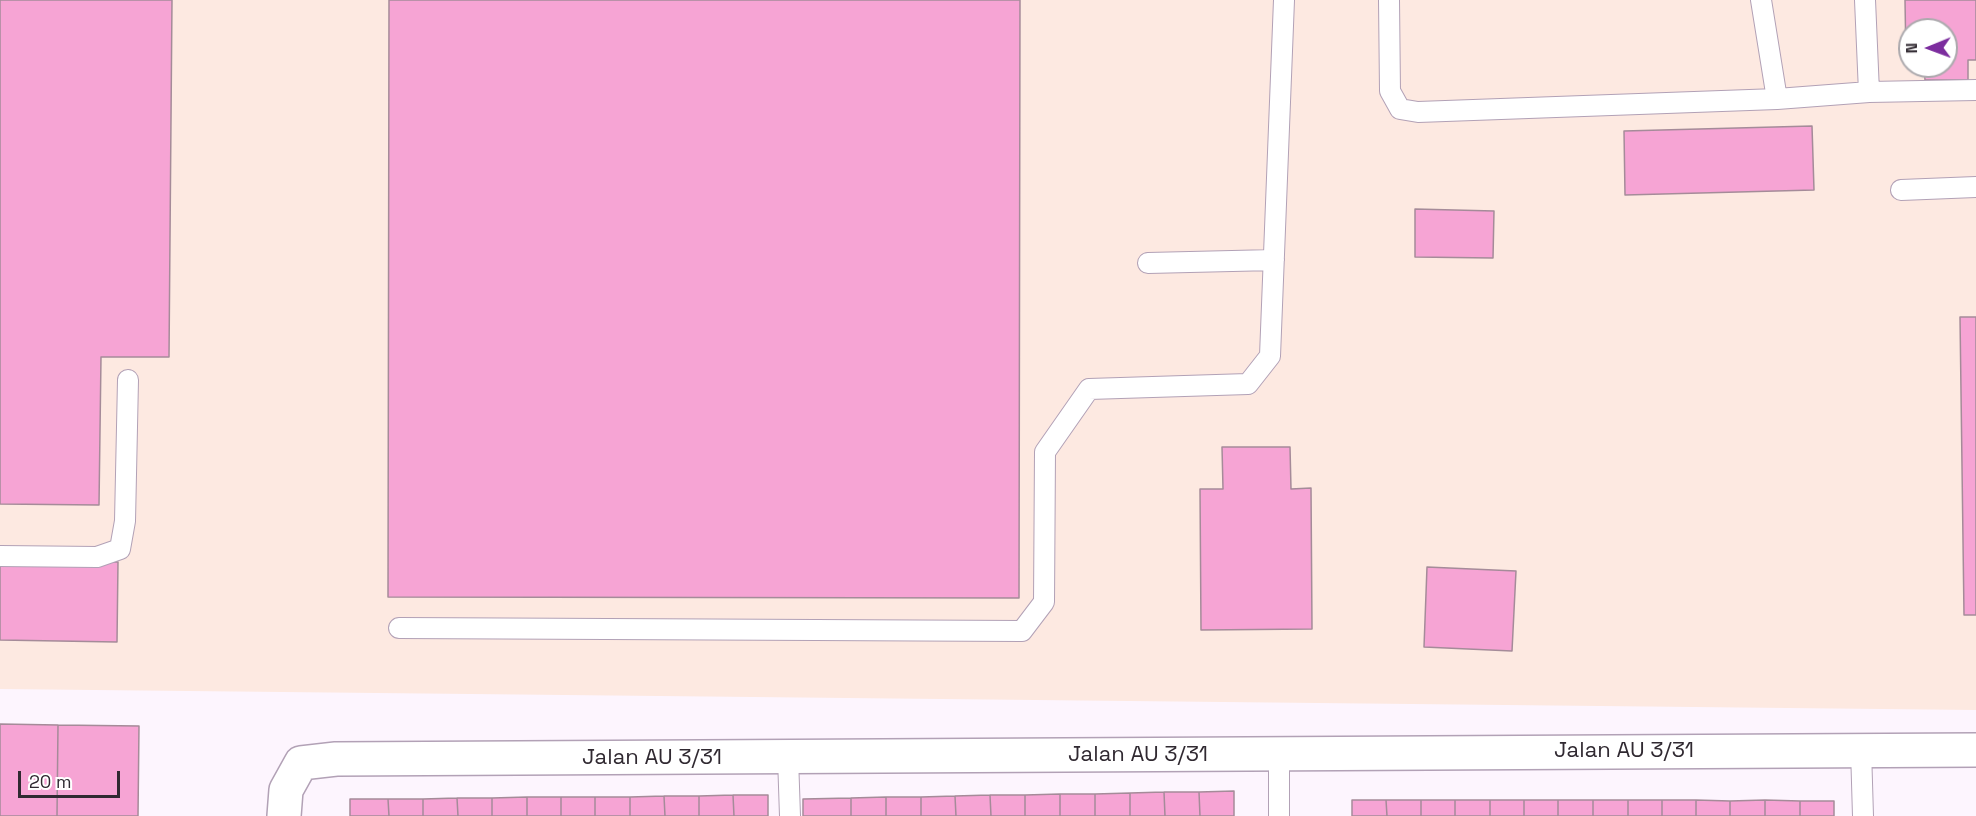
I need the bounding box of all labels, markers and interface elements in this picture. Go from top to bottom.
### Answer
north arrow [1898,18,1958,78]
text: N [1901,43,1922,54]
street label: Jalan AU 3/31 [1554,738,1694,764]
street label: Jalan AU 3/31 [1068,742,1208,768]
street label: Jalan AU 3/31 [582,745,722,771]
scale bar [21,759,123,797]
text: 20 m [29,770,72,793]

